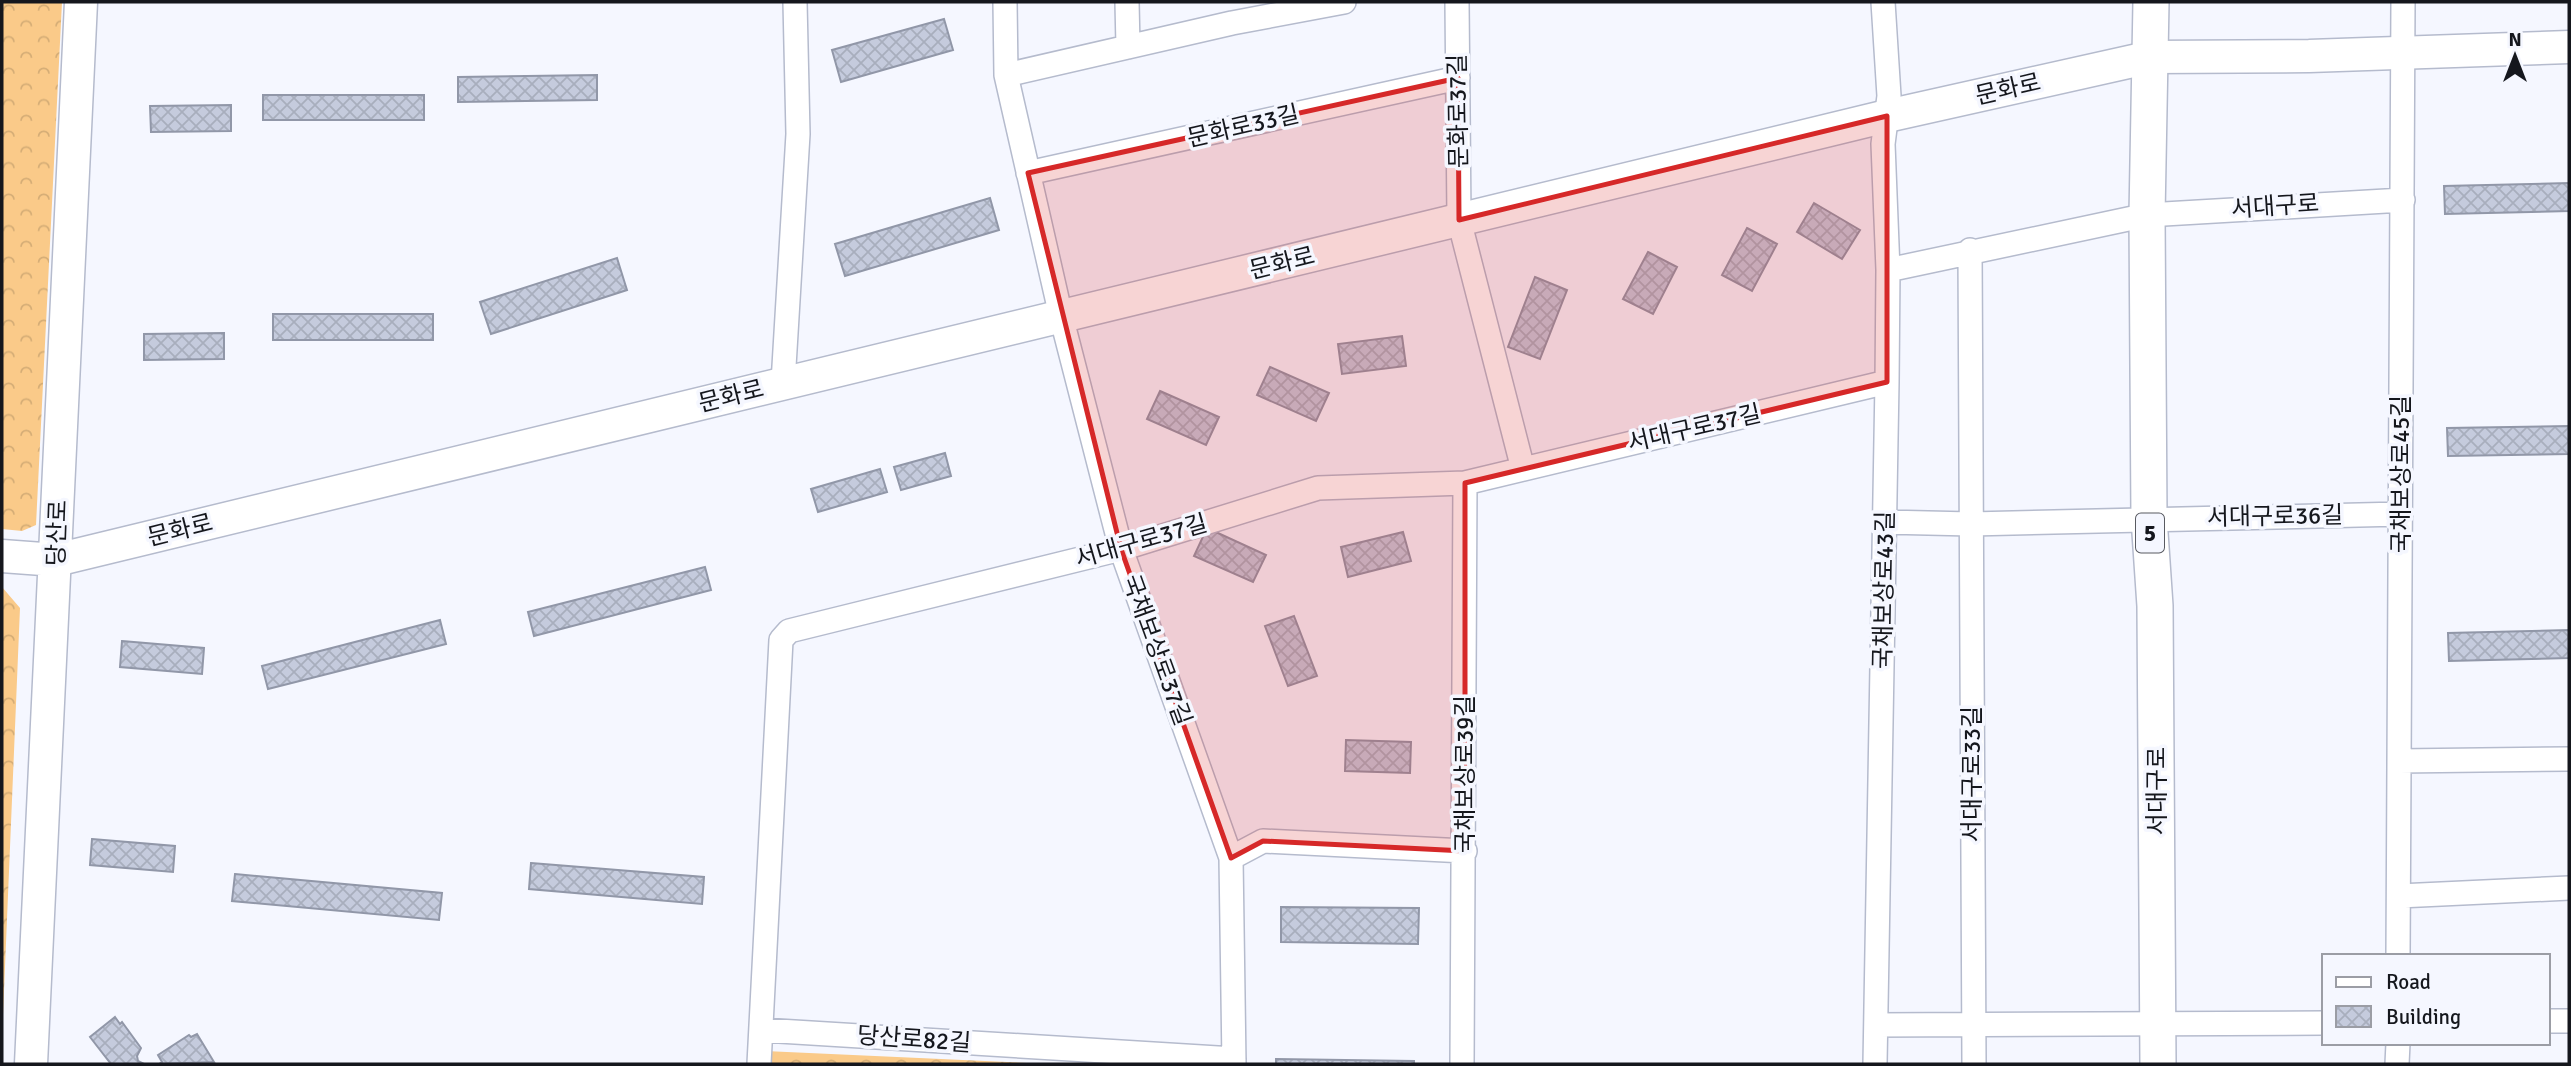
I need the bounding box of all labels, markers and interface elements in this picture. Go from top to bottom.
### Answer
north arrow [2480,21,2550,91]
text: N [2508,28,2522,52]
street label: 문화로37길 [1442,54,1474,168]
street label: 문화로 [1972,67,2044,111]
street label: 문화로33길 [1184,99,1302,153]
street label: 서대구로 [2230,188,2320,224]
street label: 문화로 [1246,240,1318,286]
street label: 문화로 [695,373,767,419]
street label: 국채보상로45길 [2386,395,2416,553]
street label: 서대구로37길 [1624,398,1764,458]
street label: 당산로 [41,499,73,567]
street label: 서대구로36길 [2207,500,2343,532]
street label: 문화로 [144,507,216,553]
street label: 서대구로37길 [1071,508,1211,574]
street label: 국채보상로43길 [1868,511,1900,669]
road number: 5 [2136,513,2164,552]
street label: 국채보상로37길 [1116,570,1198,730]
street label: 국채보상로39길 [1450,695,1480,853]
street label: 서대구로33길 [1957,706,1987,842]
street label: 서대구로 [2142,747,2172,835]
legend [2322,954,2550,1045]
text: Road [2386,969,2431,995]
text: Building [2386,1004,2461,1030]
street label: 당산로82길 [856,1020,972,1058]

